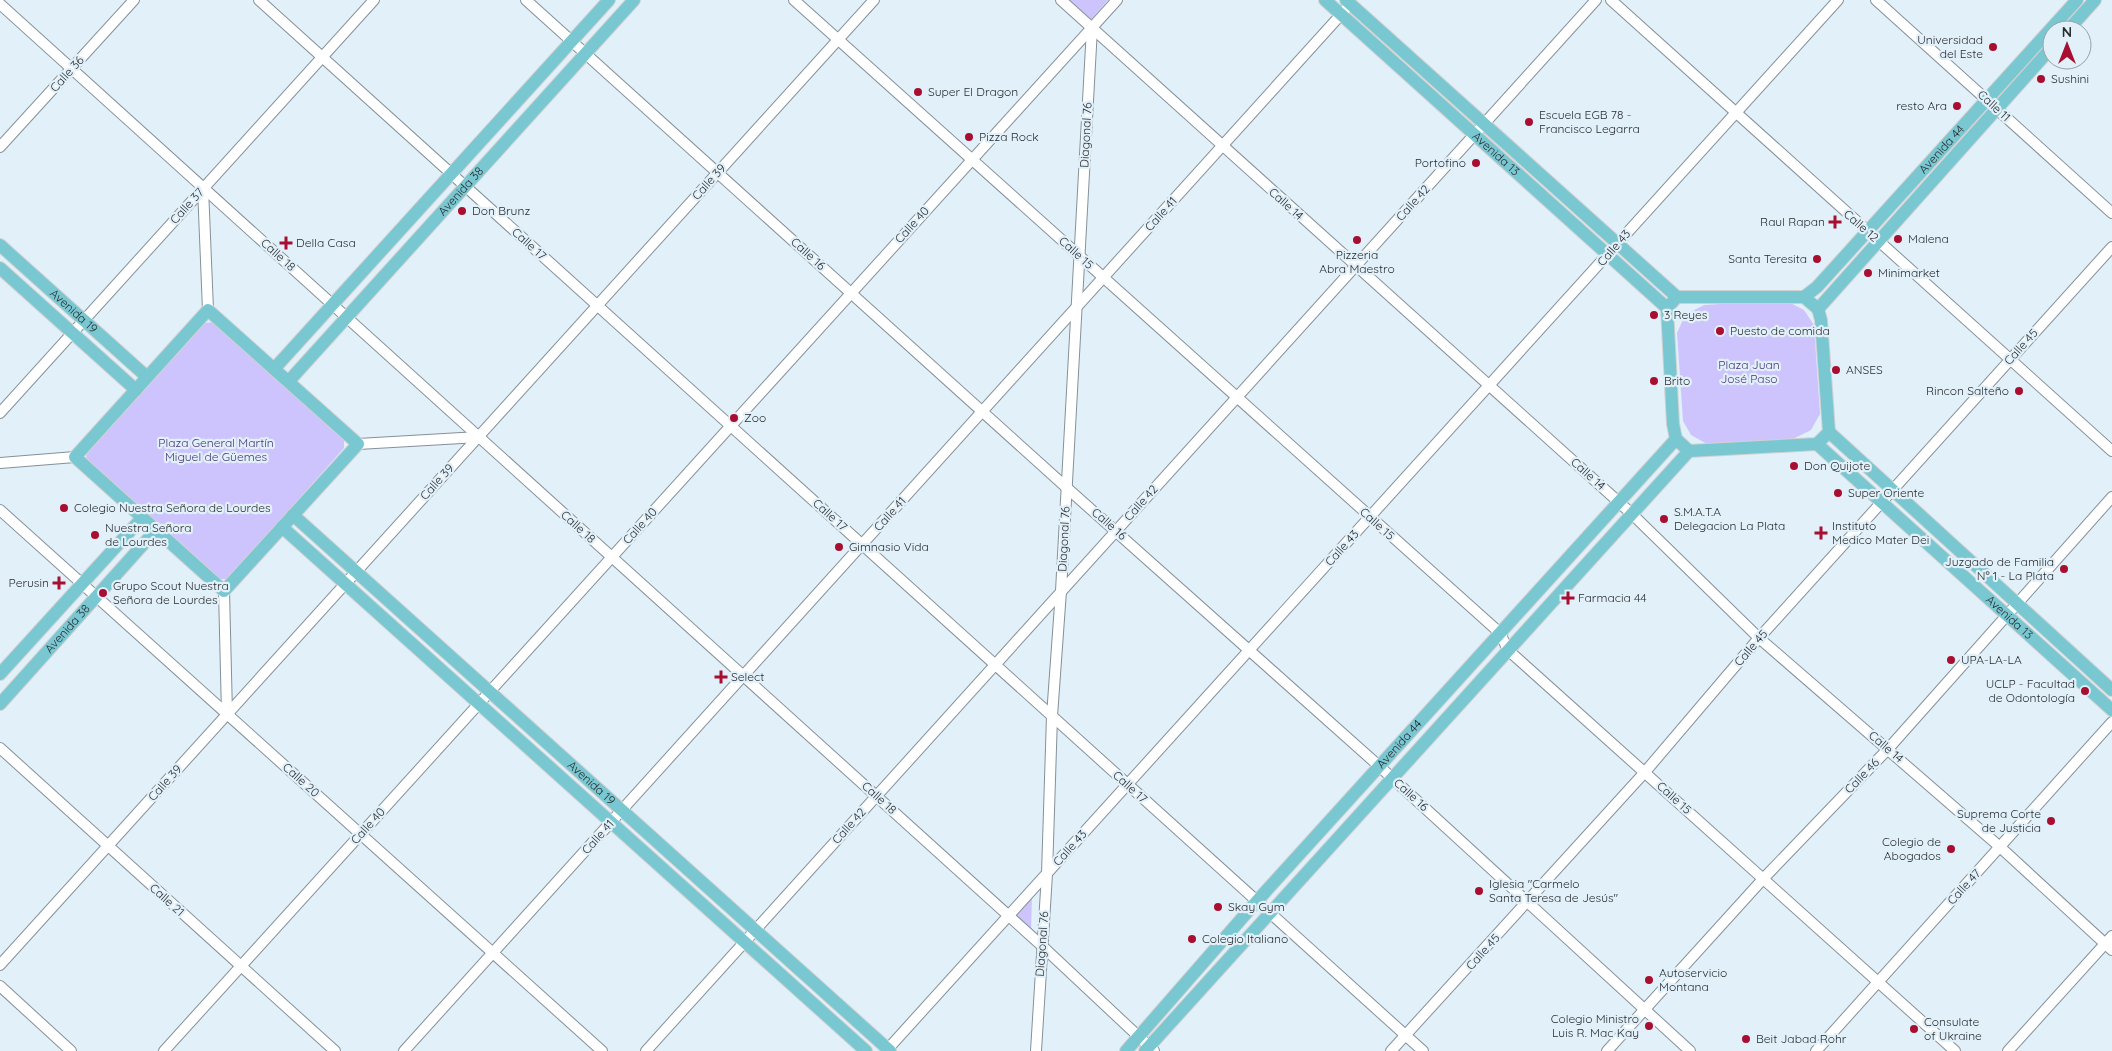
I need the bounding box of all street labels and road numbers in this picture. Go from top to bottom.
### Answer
street label: Calle 36 [47,52,87,95]
street label: Calle 11 [1975,87,2014,125]
street label: Diagonal 76 [1076,101,1095,168]
street label: Avenida 44 [1915,122,1967,177]
street label: Avenida 13 [1469,128,1523,179]
street label: Calle 39 [688,160,729,203]
street label: Avenida 38 [435,163,486,218]
street label: Calle 42 [1392,181,1433,224]
street label: Calle 14 [1266,184,1307,223]
street label: Calle 37 [167,185,207,227]
street label: Calle 41 [1141,193,1180,234]
street label: Calle 40 [891,203,932,246]
street label: Calle 12 [1841,206,1882,245]
street label: Calle 17 [509,224,550,263]
street label: Calle 43 [1594,226,1633,269]
street label: Calle 15 [1056,233,1097,272]
street label: Calle 16 [788,234,829,273]
street label: Calle 18 [258,235,299,274]
street label: Avenida 19 [47,285,101,336]
street label: Calle 45 [2000,325,2041,368]
street label: Calle 14 [1568,454,1609,493]
street label: Calle 39 [416,460,457,503]
street label: Calle 42 [1120,481,1161,524]
street label: Calle 41 [870,493,909,534]
street label: Calle 17 [810,495,851,534]
street label: Calle 40 [619,504,660,547]
street label: Calle 16 [1089,504,1130,543]
street label: Calle 15 [1357,504,1398,543]
street label: Diagonal 76 [1054,505,1073,572]
street label: Calle 18 [558,507,599,546]
street label: Calle 43 [1322,527,1362,569]
street label: Avenida 13 [1983,592,2036,642]
street label: Avenida 38 [41,601,93,656]
street label: Calle 45 [1731,626,1771,669]
street label: Avenida 44 [1373,716,1425,771]
street label: Calle 14 [1866,727,1907,766]
street label: Calle 46 [1841,754,1882,796]
street label: Avenida 19 [565,757,619,808]
street label: Calle 20 [280,759,323,800]
street label: Calle 39 [144,761,185,804]
street label: Calle 17 [1110,767,1151,806]
street label: Calle 16 [1391,775,1432,814]
street label: Calle 18 [859,778,900,817]
street label: Calle 15 [1654,778,1695,817]
street label: Calle 40 [347,804,388,847]
street label: Calle 42 [828,804,869,847]
street label: Calle 41 [578,816,617,857]
street label: Calle 43 [1050,827,1090,869]
street label: Calle 47 [1944,866,1983,908]
street label: Calle 21 [147,880,188,919]
street label: Diagonal 76 [1032,910,1051,977]
street label: Calle 45 [1462,930,1503,973]

